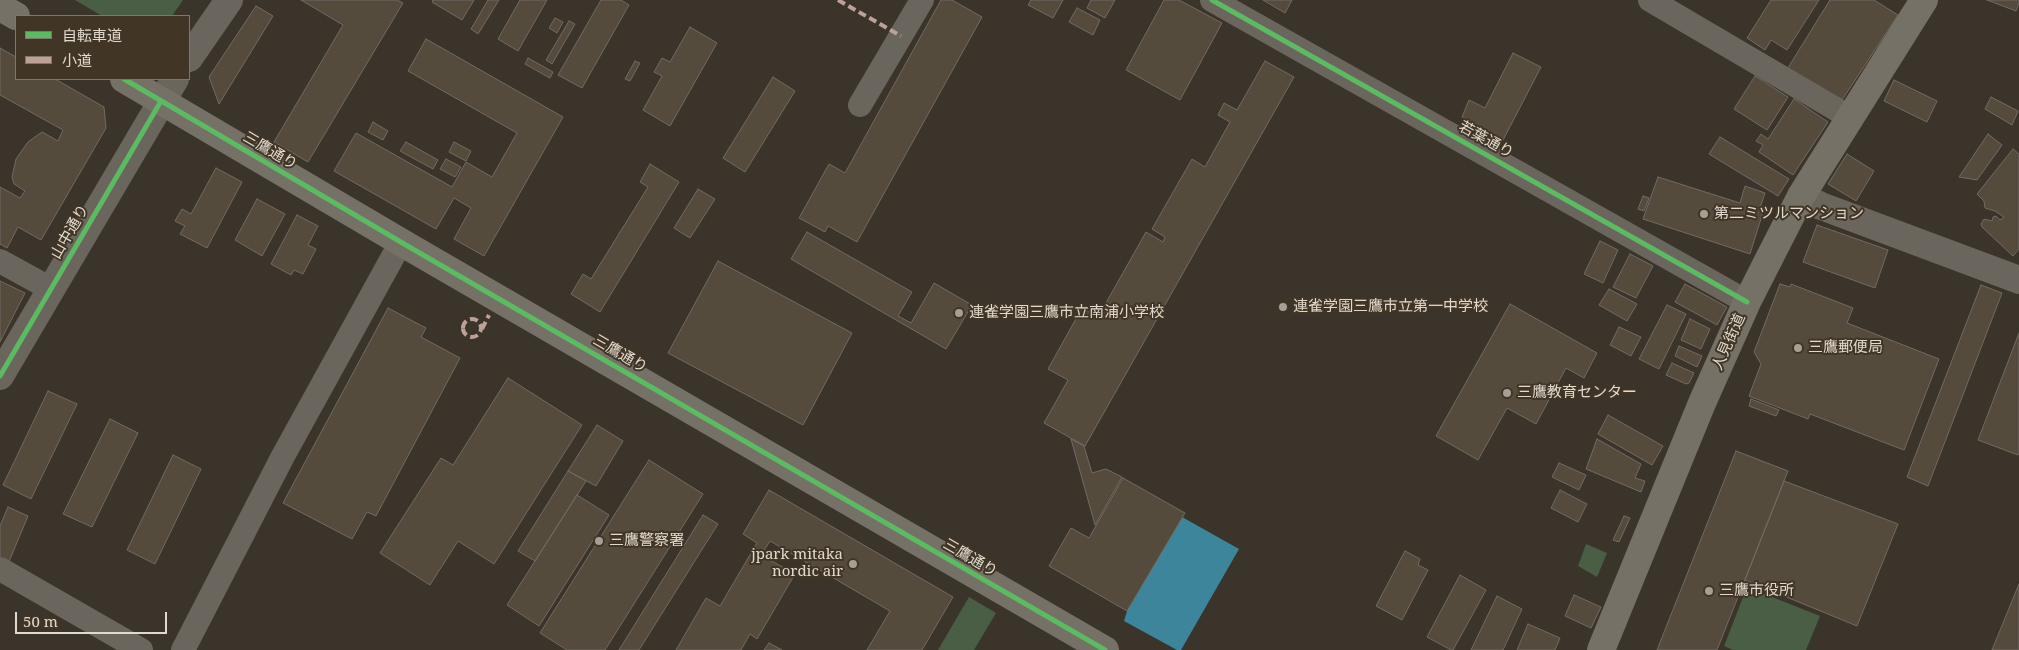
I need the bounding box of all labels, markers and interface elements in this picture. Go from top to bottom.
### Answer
legend [15,15,190,80]
text: 自転車道 [62,25,122,45]
text: 小道 [62,50,92,70]
street label: 若葉通り [1455,118,1517,162]
street label: 三鷹通り [240,128,300,174]
street label: 山中通り [47,202,93,262]
place label: 第二ミツルマンション [1714,205,1864,223]
marker: 第二ミツルマンション [1698,208,1710,220]
place label: 連雀学園三鷹市立第一中学校 [1293,298,1488,316]
marker: 連雀学園三鷹市立第一中学校 [1277,301,1289,313]
place label: 連雀学園三鷹市立南浦小学校 [969,304,1164,322]
marker: 連雀学園三鷹市立南浦小学校 [953,307,965,319]
street label: 人見街道 [1709,311,1749,373]
street label: 三鷹通り [590,331,650,377]
place label: 三鷹郵便局 [1808,339,1883,357]
marker: 三鷹郵便局 [1792,342,1804,354]
place label: 三鷹教育センター [1517,384,1637,402]
marker: 三鷹教育センター [1501,387,1513,399]
place label: 三鷹警察署 [609,532,684,550]
marker: 三鷹警察署 [593,535,605,547]
street label: 三鷹通り [940,535,1000,581]
place label: jpark mitaka nordic air [751,546,843,581]
marker: jpark mitaka nordic air [847,558,859,570]
place label: 三鷹市役所 [1719,582,1794,600]
marker: 三鷹市役所 [1703,585,1715,597]
scale bar [18,602,170,634]
text: 50 m [23,611,58,631]

